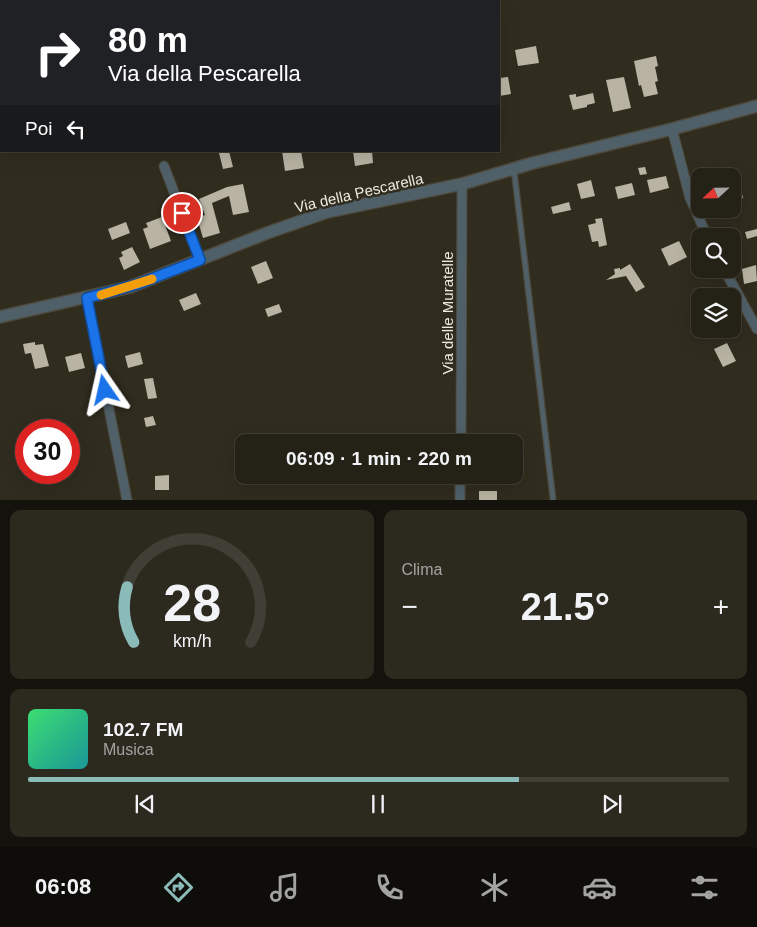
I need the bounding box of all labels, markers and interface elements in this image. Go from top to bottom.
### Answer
icon: right [25,20,90,85]
text: 80 m [108,20,188,59]
text: Via della Pescarella [108,61,301,86]
icon: left [62,115,90,143]
text: Poi [25,118,52,139]
north arrow [691,168,741,218]
map controls [691,168,741,338]
street label: Via della Pescarella [293,169,425,216]
pin [161,192,203,234]
icon: arrive [168,199,196,227]
button: search [691,228,741,278]
street label: Via delle Muratelle [439,251,456,375]
button: layers [691,288,741,338]
position arrow [78,363,130,415]
speed limit sign: 30 [15,419,80,484]
text: 06:09 · 1 min · 220 m [286,448,472,469]
text: Clima [402,561,442,578]
text: 28 [163,574,221,632]
text: 21.5° [521,586,610,628]
text: − [402,591,418,622]
text: + [713,591,729,622]
text: km/h [172,631,211,651]
text: 102.7 FM [103,719,183,740]
text: Musica [103,741,154,758]
icon: previous [131,790,159,818]
icon: pause [364,790,392,818]
icon: next [598,790,626,818]
icon: directions [161,870,196,905]
icon: music [267,870,302,905]
icon: phone [372,870,407,905]
icon: climate [477,870,512,905]
icon: car [582,870,617,905]
icon: filters [687,870,722,905]
text: 06:08 [35,874,91,899]

